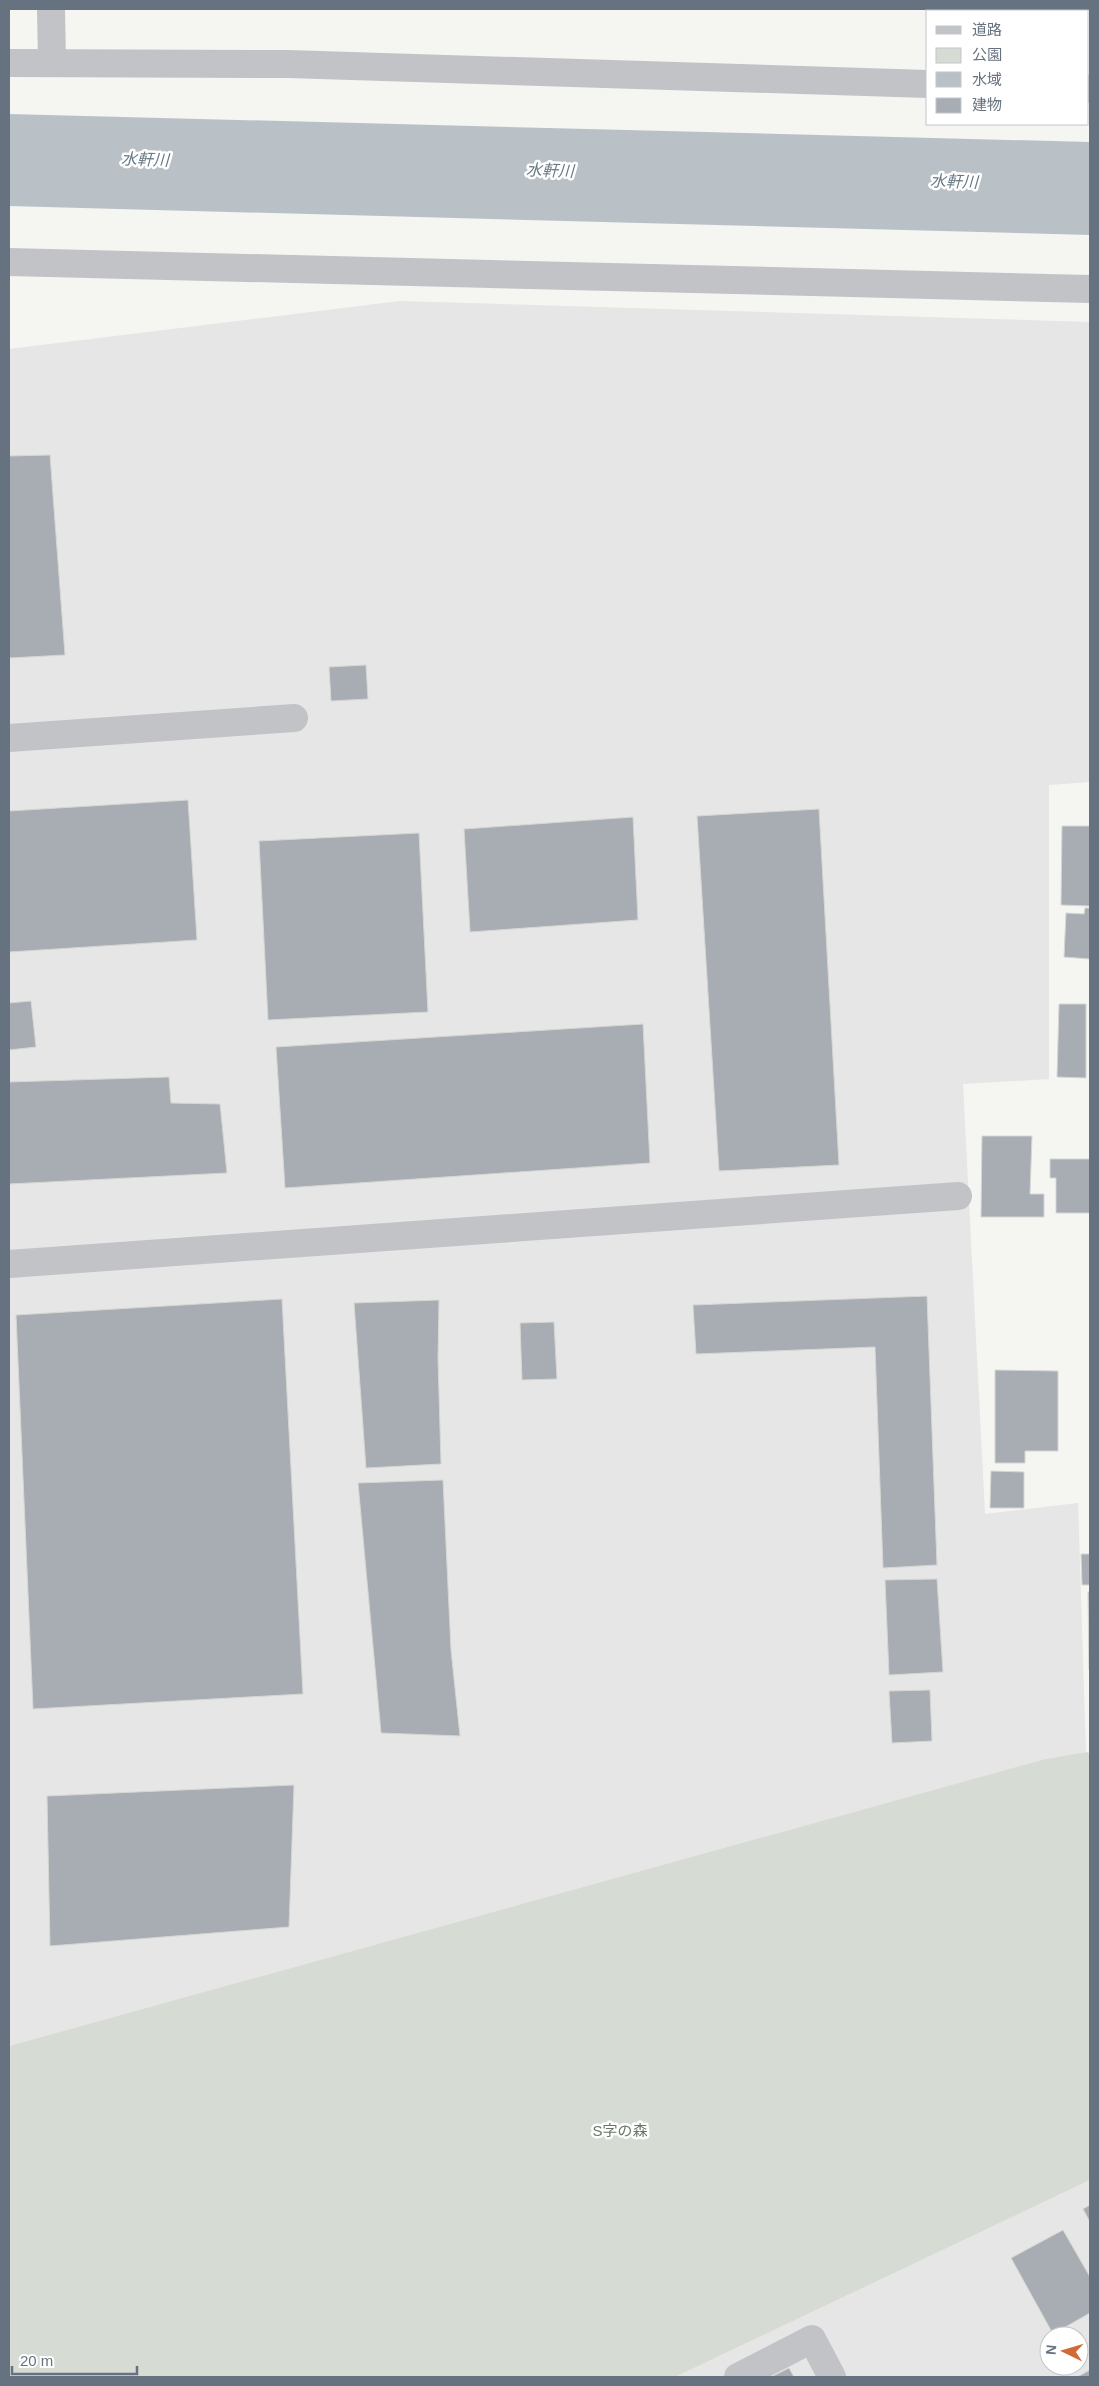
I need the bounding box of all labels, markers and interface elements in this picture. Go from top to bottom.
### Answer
legend [926,10,1089,125]
text: 道路 [972,21,1002,38]
text: 公園 [972,46,1002,63]
text: 水域 [972,71,1002,88]
text: 建物 [972,96,1002,113]
water label: 水軒川 [121,150,171,169]
water label: 水軒川 [526,161,576,180]
water label: 水軒川 [930,172,980,191]
park label: S字の森 [592,2122,648,2139]
north arrow [1039,2326,1089,2376]
scale bar [12,2344,138,2376]
text: N [1043,2344,1059,2356]
text: 20 m [20,2352,53,2369]

